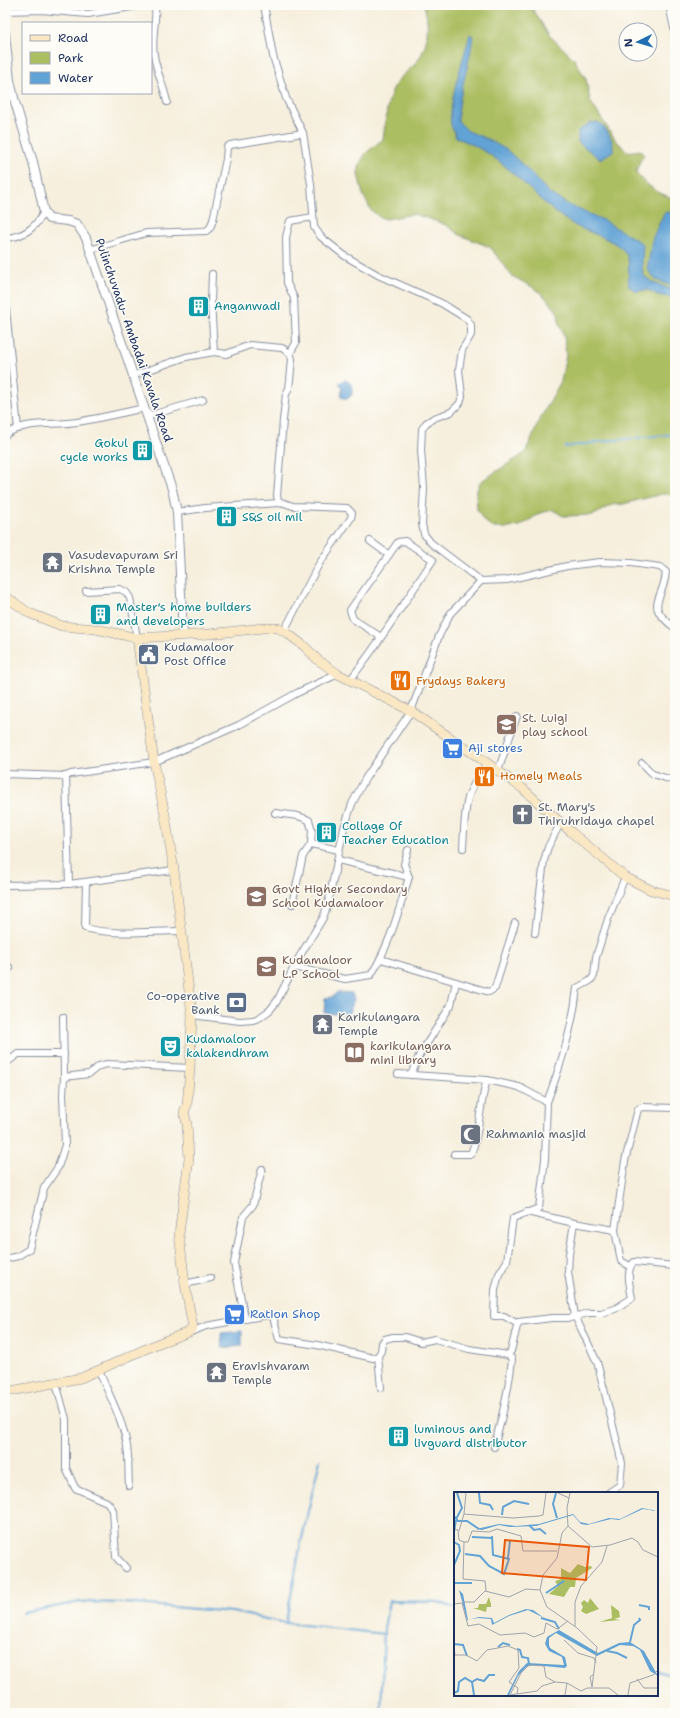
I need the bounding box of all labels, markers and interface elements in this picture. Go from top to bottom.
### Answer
legend [22,22,152,94]
north arrow [618,22,658,62]
text: Road [58,30,89,46]
text: N [621,38,636,48]
text: Park [58,50,84,66]
text: Water [58,70,94,86]
street label: Pulinchuvadu- Ambadai Kavala Road [92,236,177,444]
building icon: Anganwadi [186,293,212,319]
place label: Anganwadi [214,298,280,314]
place label: Gokul cycle works [60,435,128,465]
building icon: Gokul cycle works [130,437,156,463]
building icon: S&S oil mil [214,504,240,530]
place label: S&S oil mil [242,509,303,525]
place label: Vasudevapuram Sri Krishna Temple [68,547,178,577]
temple icon: Vasudevapuram Sri Krishna Temple [39,549,65,575]
place label: Master's home builders and developers [116,599,251,629]
building icon: Master's home builders and developers [87,601,113,627]
place label: Kudamaloor Post Office [164,639,235,669]
public building icon: Kudamaloor Post Office [135,641,161,667]
restaurant icon: Frydays Bakery [387,668,413,694]
place label: Frydays Bakery [416,673,506,689]
place label: St. Luigi play school [522,710,588,740]
school or university icon: St. Luigi play school [494,712,520,738]
supermarket icon: Aji stores [440,735,466,761]
place label: Aji stores [468,740,523,756]
restaurant icon: Homely Meals [472,763,498,789]
place label: Homely Meals [500,768,582,784]
place label: St. Mary's Thiruhridaya chapel [538,799,655,829]
church icon: St. Mary's Thiruhridaya chapel [509,801,535,827]
place label: Collage Of Teacher Education [342,818,449,848]
building icon: Collage Of Teacher Education [314,820,340,846]
place label: Govt Higher Secondary School Kudamaloor [272,881,408,911]
school or university icon: Govt Higher Secondary School Kudamaloor [244,883,270,909]
place label: Kudamaloor L.P School [282,952,353,982]
school or university icon: Kudamaloor L.P School [254,954,280,980]
place label: Co-operative Bank [147,988,220,1018]
bank icon: Co-operative Bank [223,990,249,1016]
place label: Karikulangara Temple [338,1009,421,1039]
temple icon: Karikulangara Temple [309,1011,335,1037]
place label: Kudamaloor kalakendhram [186,1031,269,1061]
theatre icon: Kudamaloor kalakendhram [157,1033,183,1059]
place label: karikulangara mini library [370,1038,452,1068]
library icon: karikulangara mini library [341,1040,367,1066]
mosque icon: Rahmania masjid [457,1121,483,1147]
place label: Rahmania masjid [486,1126,586,1142]
supermarket icon: Ration Shop [221,1301,247,1327]
place label: Ration Shop [250,1306,320,1322]
place label: Eravishvaram Temple [232,1358,310,1388]
temple icon: Eravishvaram Temple [203,1360,229,1386]
place label: luminous and livguard distributor [414,1421,527,1451]
building icon: luminous and livguard distributor [386,1423,412,1449]
inset map [454,1492,658,1696]

